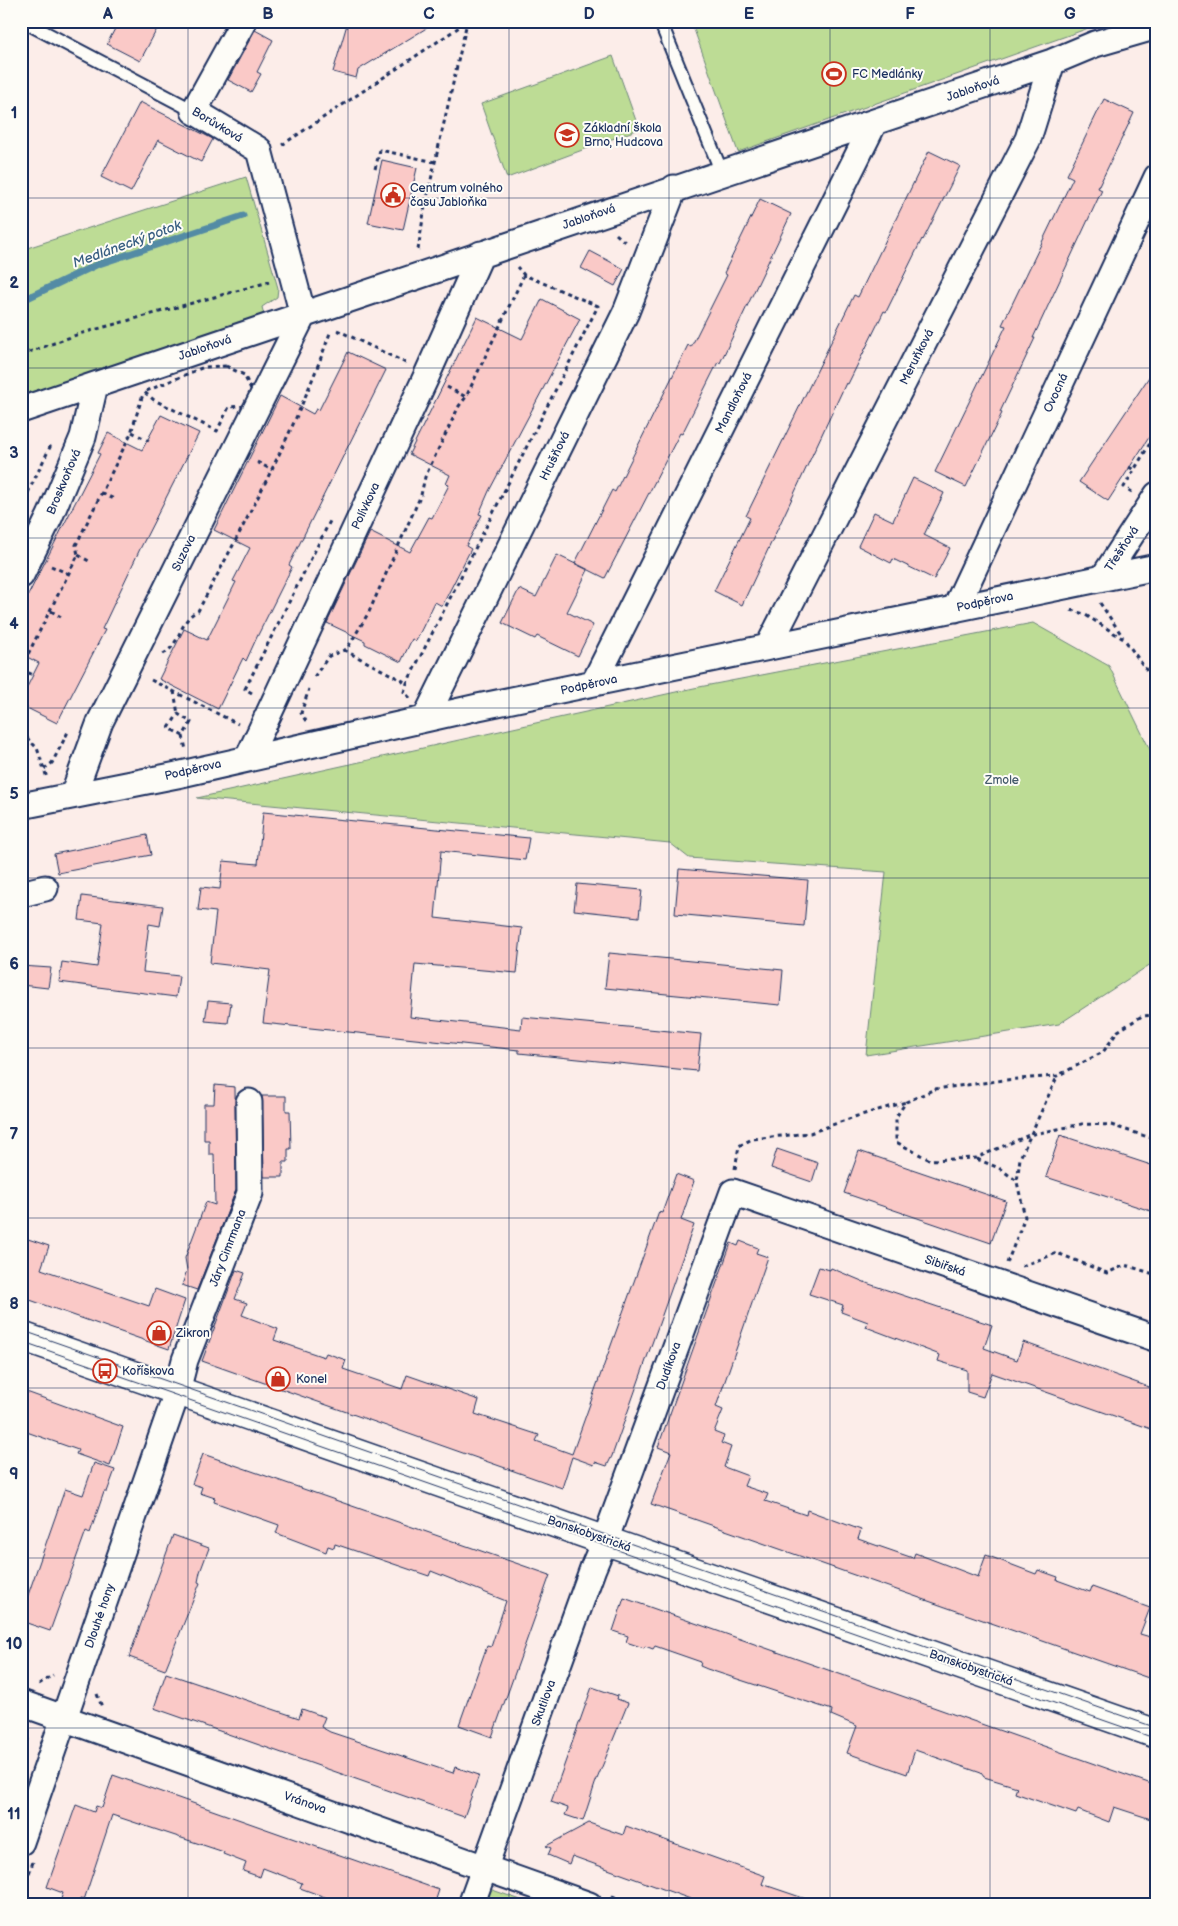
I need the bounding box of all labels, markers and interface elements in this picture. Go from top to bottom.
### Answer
text: A [102,5,113,24]
text: B [262,5,274,24]
text: C [423,5,435,24]
text: D [583,5,595,24]
text: E [744,5,754,24]
text: F [905,5,915,24]
text: G [1064,5,1076,24]
sports icon: FC Medlánky [821,61,847,87]
place label: FC Medlánky [852,67,924,82]
street label: Jabloňová [944,73,1002,105]
text: 1 [11,104,17,123]
street label: Borůvková [189,104,245,146]
place label: Základní škola Brno, Hudcova [583,121,663,150]
school or university icon: Základní škola Brno, Hudcova [554,122,580,148]
place label: Centrum volného času Jabloňka [410,181,503,210]
public building icon: Centrum volného času Jabloňka [380,182,406,208]
street label: Jabloňová [560,201,618,233]
water label: Medlánecký potok [70,216,185,272]
text: 2 [9,274,19,293]
street label: Meruňková [897,327,937,387]
street label: Jabloňová [176,332,234,364]
street label: Mandloňová [712,370,756,436]
street label: Ovocná [1040,371,1072,415]
street label: Hrušňová [537,429,573,483]
text: 3 [9,444,19,463]
street label: Broskvoňová [43,447,85,517]
street label: Polívkova [349,480,383,532]
street label: Třešňová [1102,523,1142,575]
street label: Suzova [169,532,199,574]
street label: Podpěrova [955,589,1015,615]
text: 4 [9,615,19,634]
street label: Podpěrova [559,672,619,698]
street label: Podpěrova [163,756,223,784]
park label: Zmole [984,773,1019,788]
text: 5 [9,785,19,804]
text: 6 [9,955,19,974]
text: 7 [10,1125,19,1144]
street label: Járy Cimrmana [206,1207,250,1289]
street label: Sibiřská [923,1252,968,1280]
text: 8 [9,1295,19,1314]
shop icon: Zikron [146,1320,172,1346]
place label: Zikron [175,1326,210,1341]
street label: Dudíkova [653,1340,685,1392]
bus stop icon: Kořískova [92,1358,118,1384]
place label: Kořískova [122,1364,174,1379]
shop icon: Konel [265,1366,291,1392]
place label: Konel [296,1372,327,1387]
text: 9 [9,1465,19,1484]
street label: Banskobystrická [545,1513,633,1555]
street label: Dlouhé hony [82,1581,118,1650]
text: 10 [6,1635,22,1654]
street label: Banskobystrická [927,1647,1015,1689]
street label: Skutilova [529,1678,559,1728]
street label: Vránova [282,1789,329,1817]
text: 11 [7,1805,21,1824]

